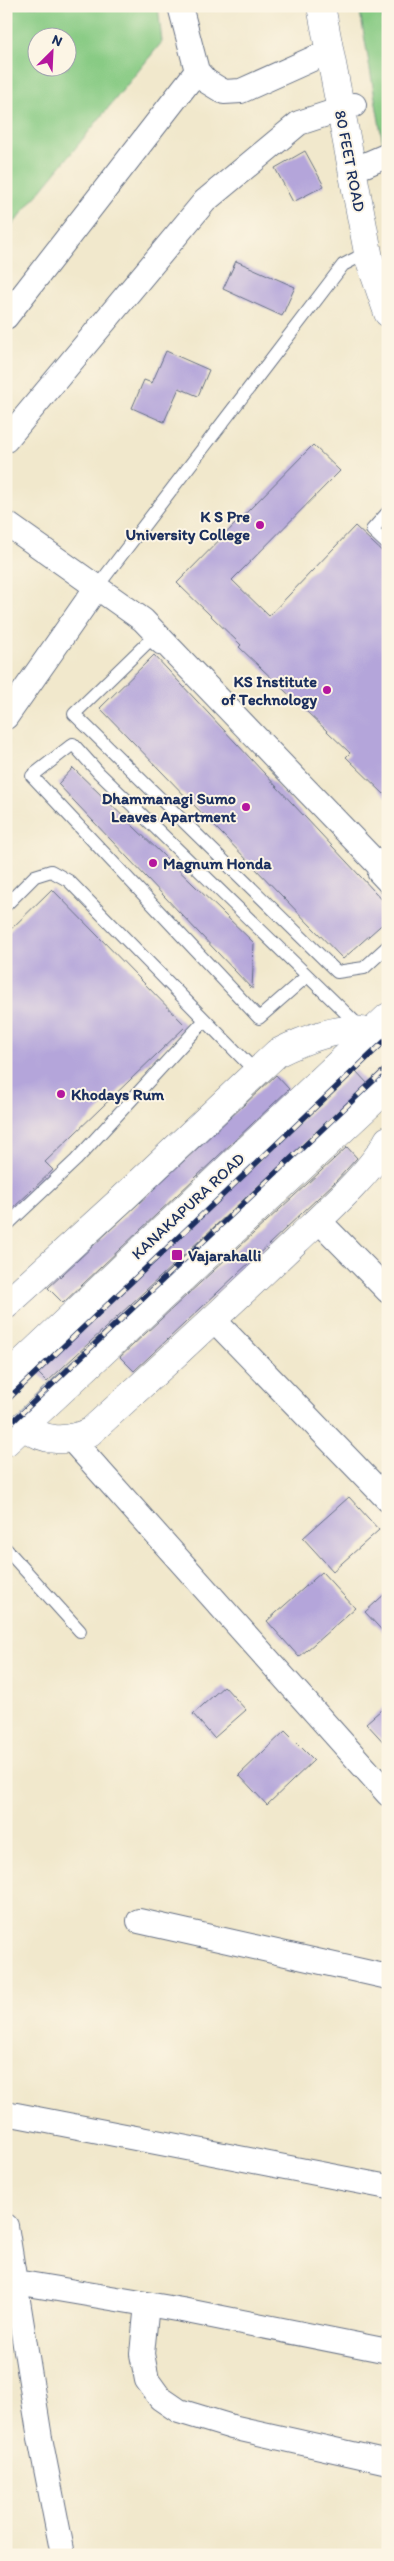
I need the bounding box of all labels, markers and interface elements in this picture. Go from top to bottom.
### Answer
north arrow [28,28,78,78]
text: N [49,31,65,50]
street label: 80 FEET ROAD [331,109,369,214]
place label: K S Pre University College [126,507,250,545]
marker: K S Pre University College [254,519,266,531]
place label: KS Institute of Technology [221,672,317,710]
marker: KS Institute of Technology [321,684,333,696]
place label: Dhammanagi Sumo Leaves Apartment [102,789,236,827]
marker: Dhammanagi Sumo Leaves Apartment [240,801,252,813]
place label: Magnum Honda [163,854,272,874]
marker: Magnum Honda [147,857,159,869]
place label: Khodays Rum [71,1085,164,1105]
marker: Khodays Rum [55,1088,67,1100]
street label: KANAKAPURA ROAD [128,1148,249,1263]
place label: Vajarahalli [188,1246,261,1266]
marker: Vajarahalli [170,1248,184,1262]

